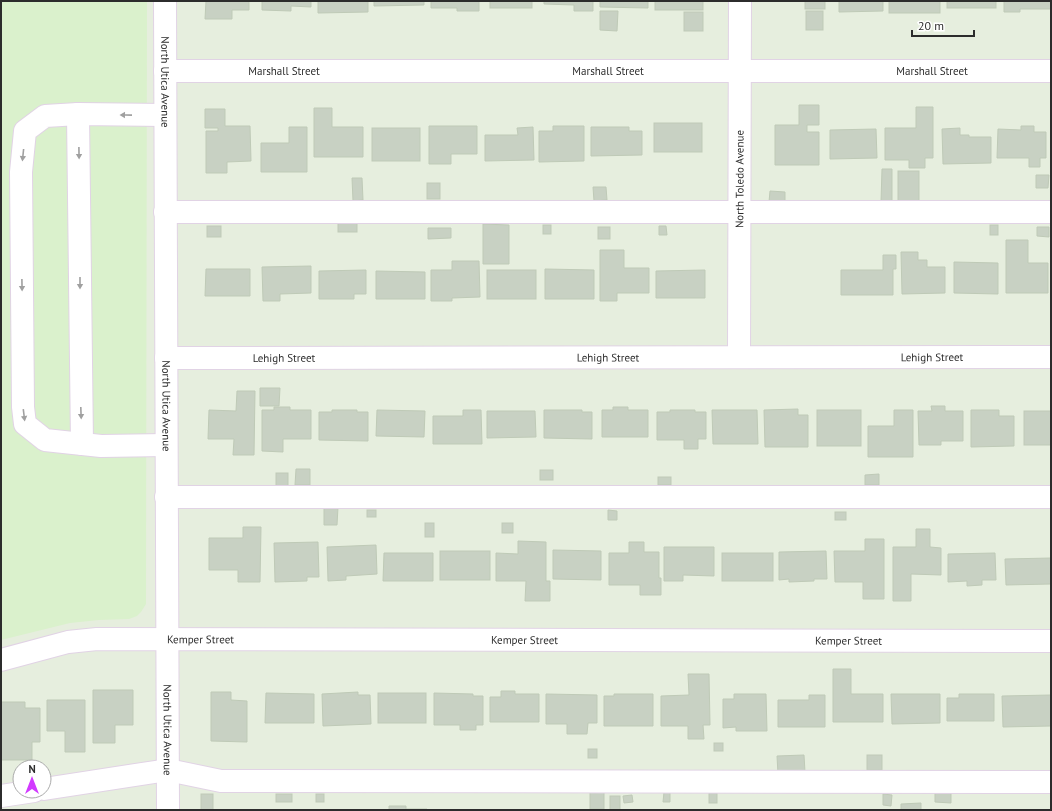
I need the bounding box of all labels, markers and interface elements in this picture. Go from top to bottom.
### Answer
scale bar [912,12,974,38]
text: 20 m [918,18,944,33]
street label: North Utica Avenue [158,36,172,128]
street label: Marshall Street [248,64,320,78]
street label: Marshall Street [572,64,644,78]
street label: Marshall Street [896,64,968,78]
one-way arrow [119,112,132,118]
street label: North Toledo Avenue [732,130,747,228]
one-way arrow [75,147,82,159]
one-way arrow [19,149,26,161]
one-way arrow [77,277,83,290]
one-way arrow [19,279,25,292]
street label: Lehigh Street [577,350,640,365]
street label: Lehigh Street [901,350,964,364]
street label: Lehigh Street [253,351,316,365]
street label: North Utica Avenue [159,360,174,452]
one-way arrow [78,407,84,420]
one-way arrow [21,409,27,421]
street label: Kemper Street [167,632,234,646]
street label: Kemper Street [491,633,558,647]
street label: Kemper Street [815,634,882,648]
street label: North Utica Avenue [161,684,175,776]
north arrow [12,759,52,799]
text: N [28,762,36,776]

